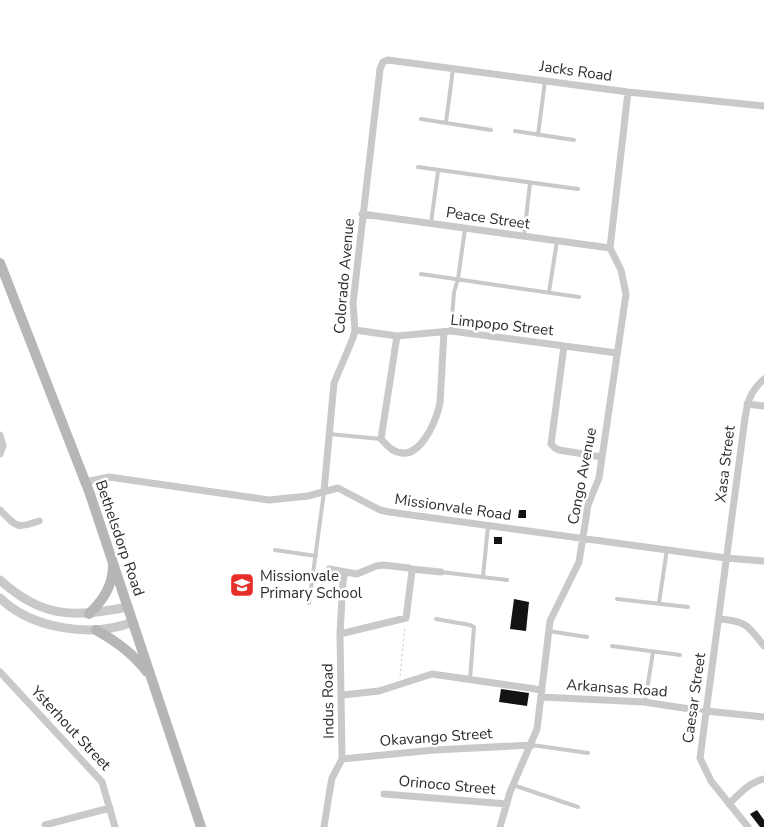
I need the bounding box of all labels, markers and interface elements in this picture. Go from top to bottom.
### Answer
street label: Jacks Road [537,56,614,86]
street label: Peace Street [445,202,532,234]
street label: Colorado Avenue [329,217,359,335]
street label: Limpopo Street [450,310,555,340]
street label: Xasa Street [710,424,740,504]
street label: Congo Avenue [563,426,601,526]
street label: Bethelsdorp Road [91,477,149,599]
street label: Missionvale Road [393,489,513,525]
place label: Missionvale Primary School [260,566,363,603]
school or university icon: Missionvale Primary School [229,572,255,598]
street label: Caesar Street [678,651,710,745]
street label: Indus Road [317,663,339,739]
street label: Arkansas Road [566,674,668,702]
street label: Ysterhout Street [26,681,116,775]
street label: Okavango Street [379,723,494,751]
street label: Orinoco Street [398,771,497,799]

